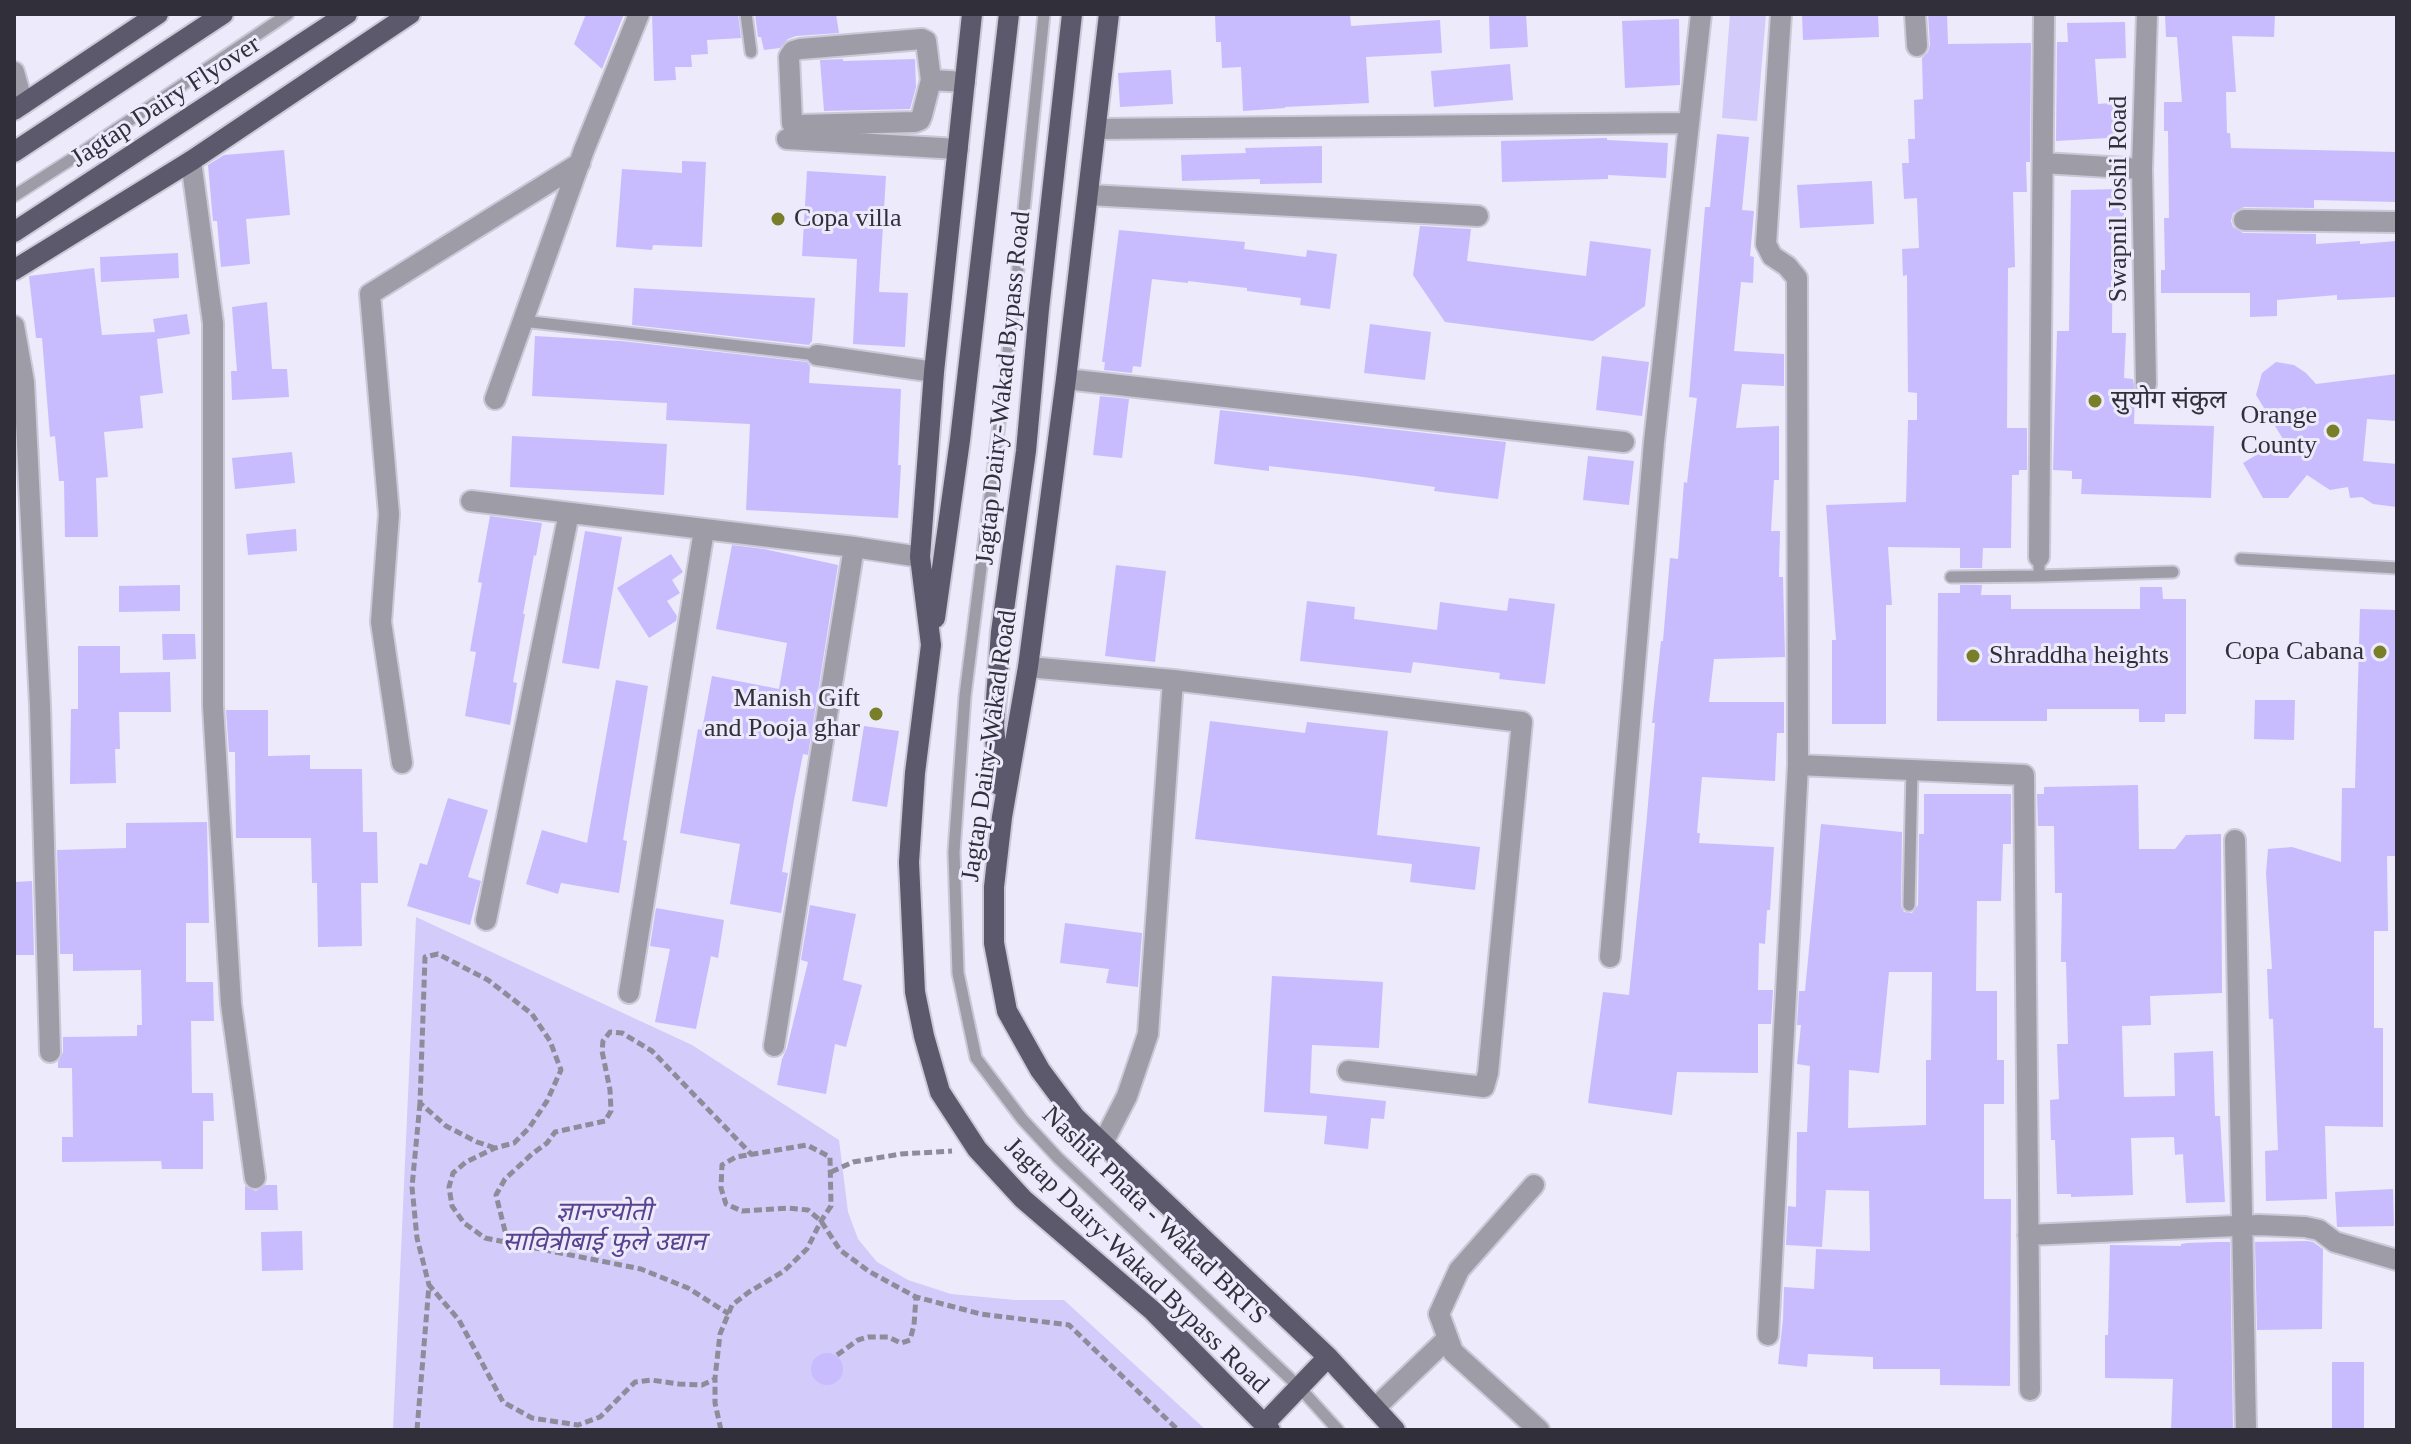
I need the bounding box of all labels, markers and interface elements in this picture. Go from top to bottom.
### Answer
street label: Jagtap Dairy Flyover [65,29,267,175]
street label: Swapnil Joshi Road [2103,96,2135,302]
place label: Copa villa [794,203,902,235]
marker: Copa villa [769,210,787,228]
street label: Jagtap Dairy-Wakad Bypass Road [970,210,1038,566]
place label: सुयोग संकुल [2111,385,2227,417]
marker: सुयोग संकुल [2086,392,2104,410]
place label: Orange County [2240,400,2317,462]
marker: Orange County [2324,422,2342,440]
street label: Jagtap Dairy-Wakad Road [956,608,1024,884]
place label: Copa Cabana [2225,636,2364,668]
place label: Shraddha heights [1989,640,2169,672]
marker: Copa Cabana [2371,643,2389,661]
marker: Shraddha heights [1964,647,1982,665]
place label: Manish Gift and Pooja ghar [704,683,860,744]
marker: Manish Gift and Pooja ghar [867,705,885,723]
street label: Nashik Phata - Wakad BRTS [1035,1100,1273,1332]
street label: Jagtap Dairy-Wakad Bypass Road [997,1131,1275,1401]
park label: ज्ञानज्योती सावित्रीबाई फुले उद्यान [502,1197,706,1258]

